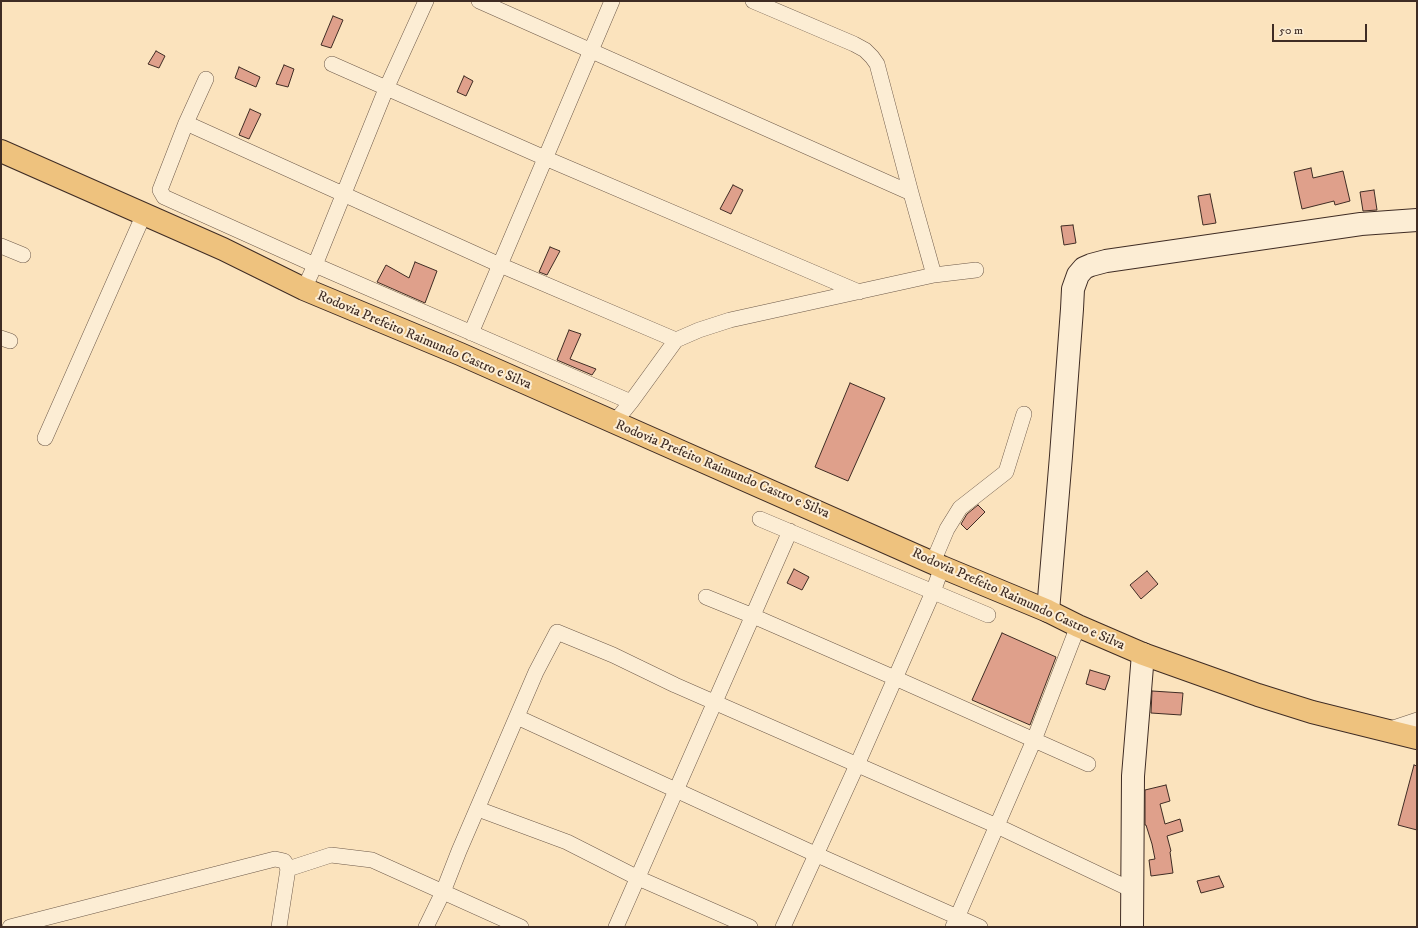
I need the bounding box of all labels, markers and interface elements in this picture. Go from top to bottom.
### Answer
scale bar [1274,16,1369,42]
text: 50 m [1279,23,1303,38]
street label: Rodovia Prefeito Raimundo Castro e Silva [314,288,534,394]
street label: Rodovia Prefeito Raimundo Castro e Silva [612,417,832,523]
street label: Rodovia Prefeito Raimundo Castro e Silva [909,545,1127,655]

